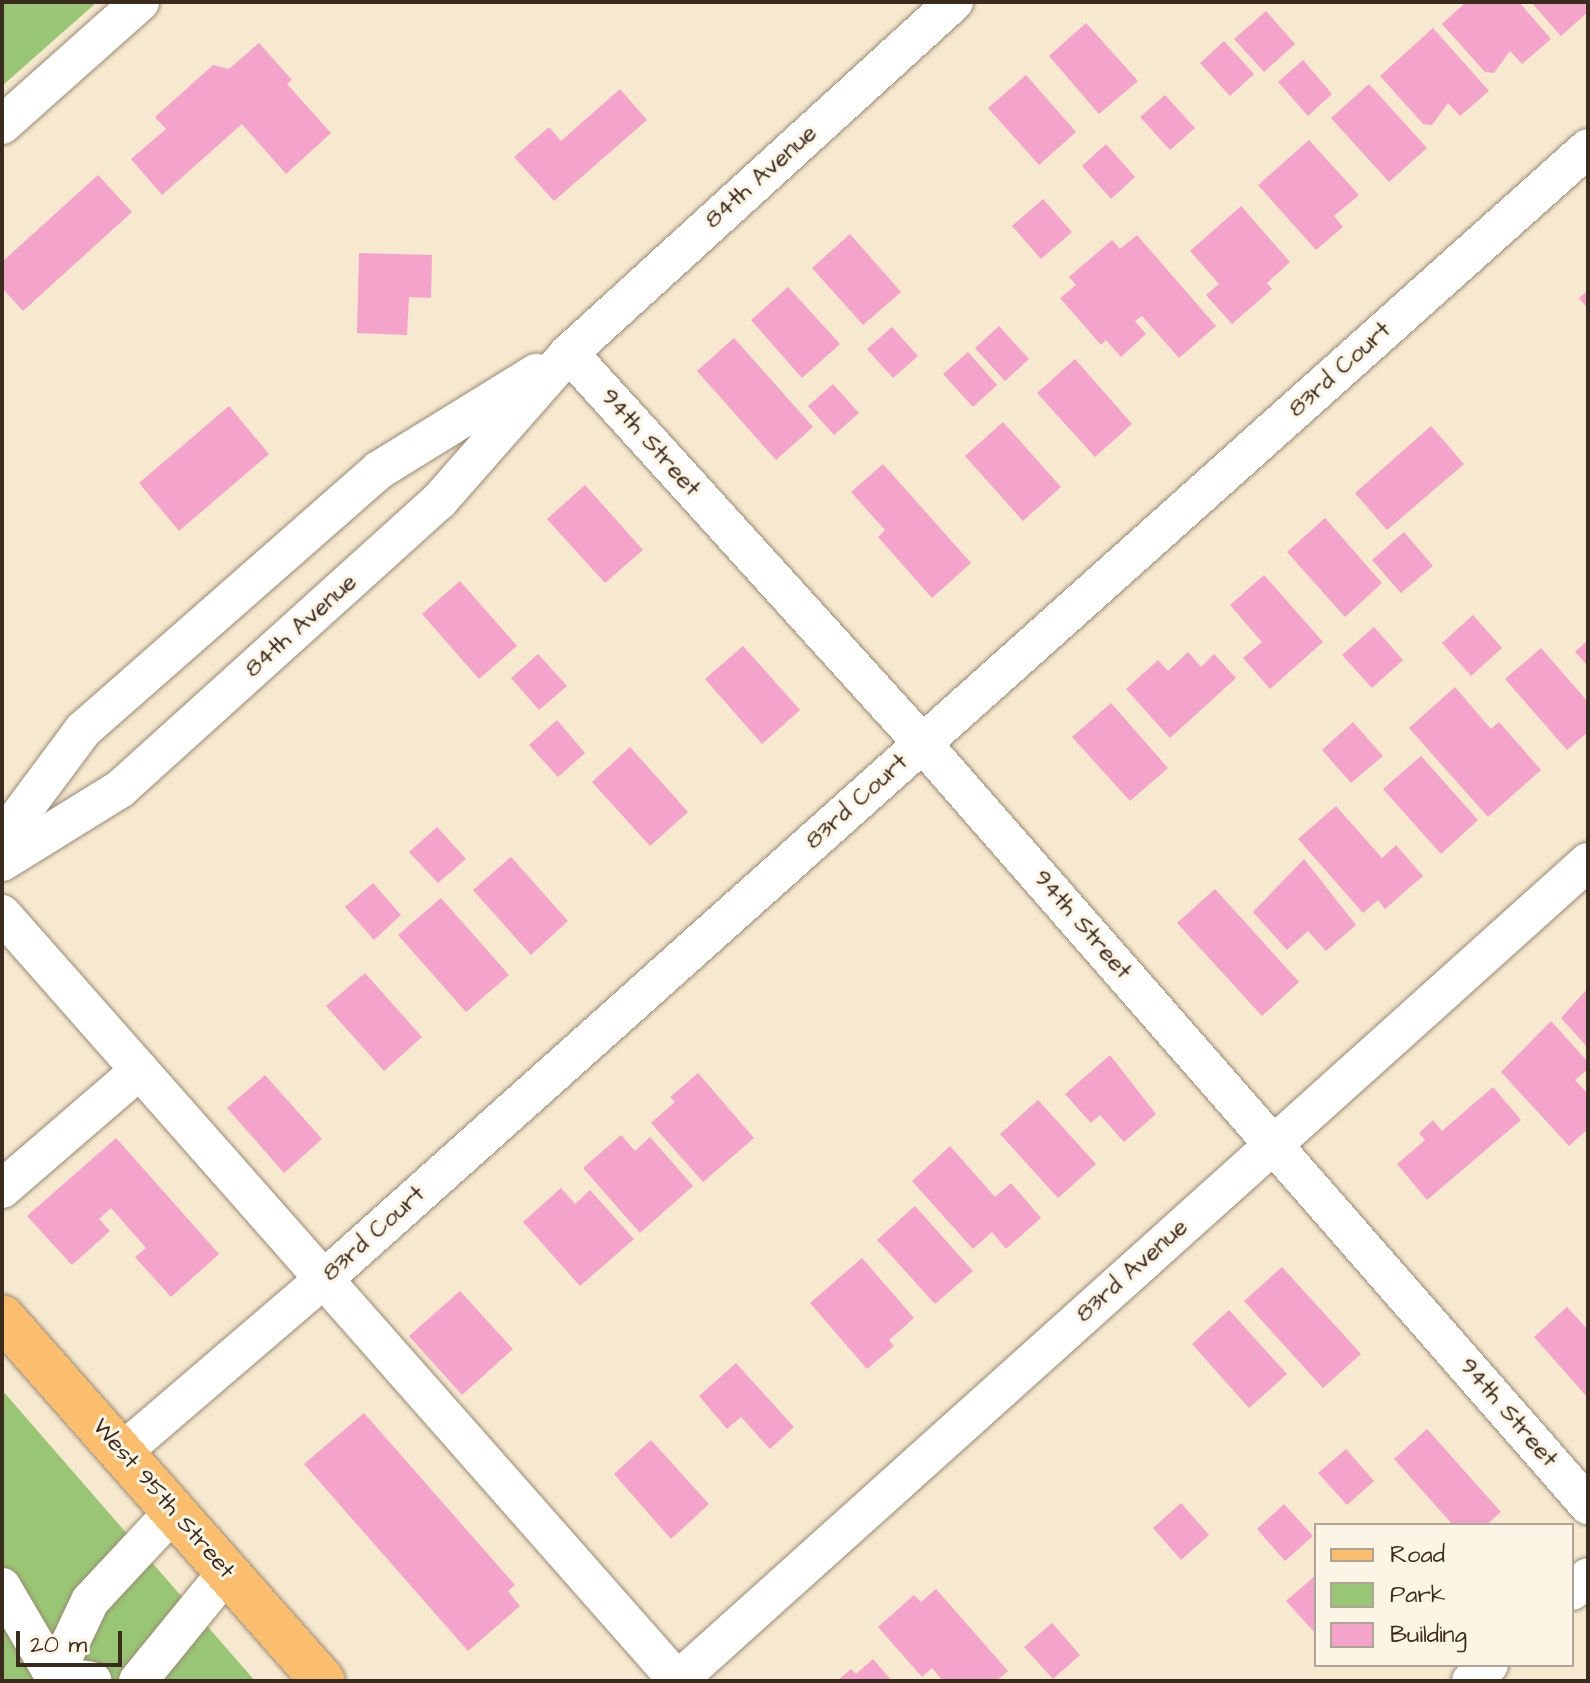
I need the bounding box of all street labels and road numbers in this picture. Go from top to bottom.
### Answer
street label: 84th Avenue [699,119,823,235]
street label: 83rd Court [1283,316,1397,424]
street label: 94th Street [594,383,706,503]
street label: 84th Avenue [239,568,363,684]
street label: 83rd Court [800,748,914,856]
street label: 94th Street [1027,865,1137,985]
street label: 83rd Court [317,1180,431,1288]
street label: 83rd Avenue [1070,1213,1194,1329]
street label: 94th Street [1453,1353,1563,1473]
street label: West 95th Street [86,1413,240,1585]

